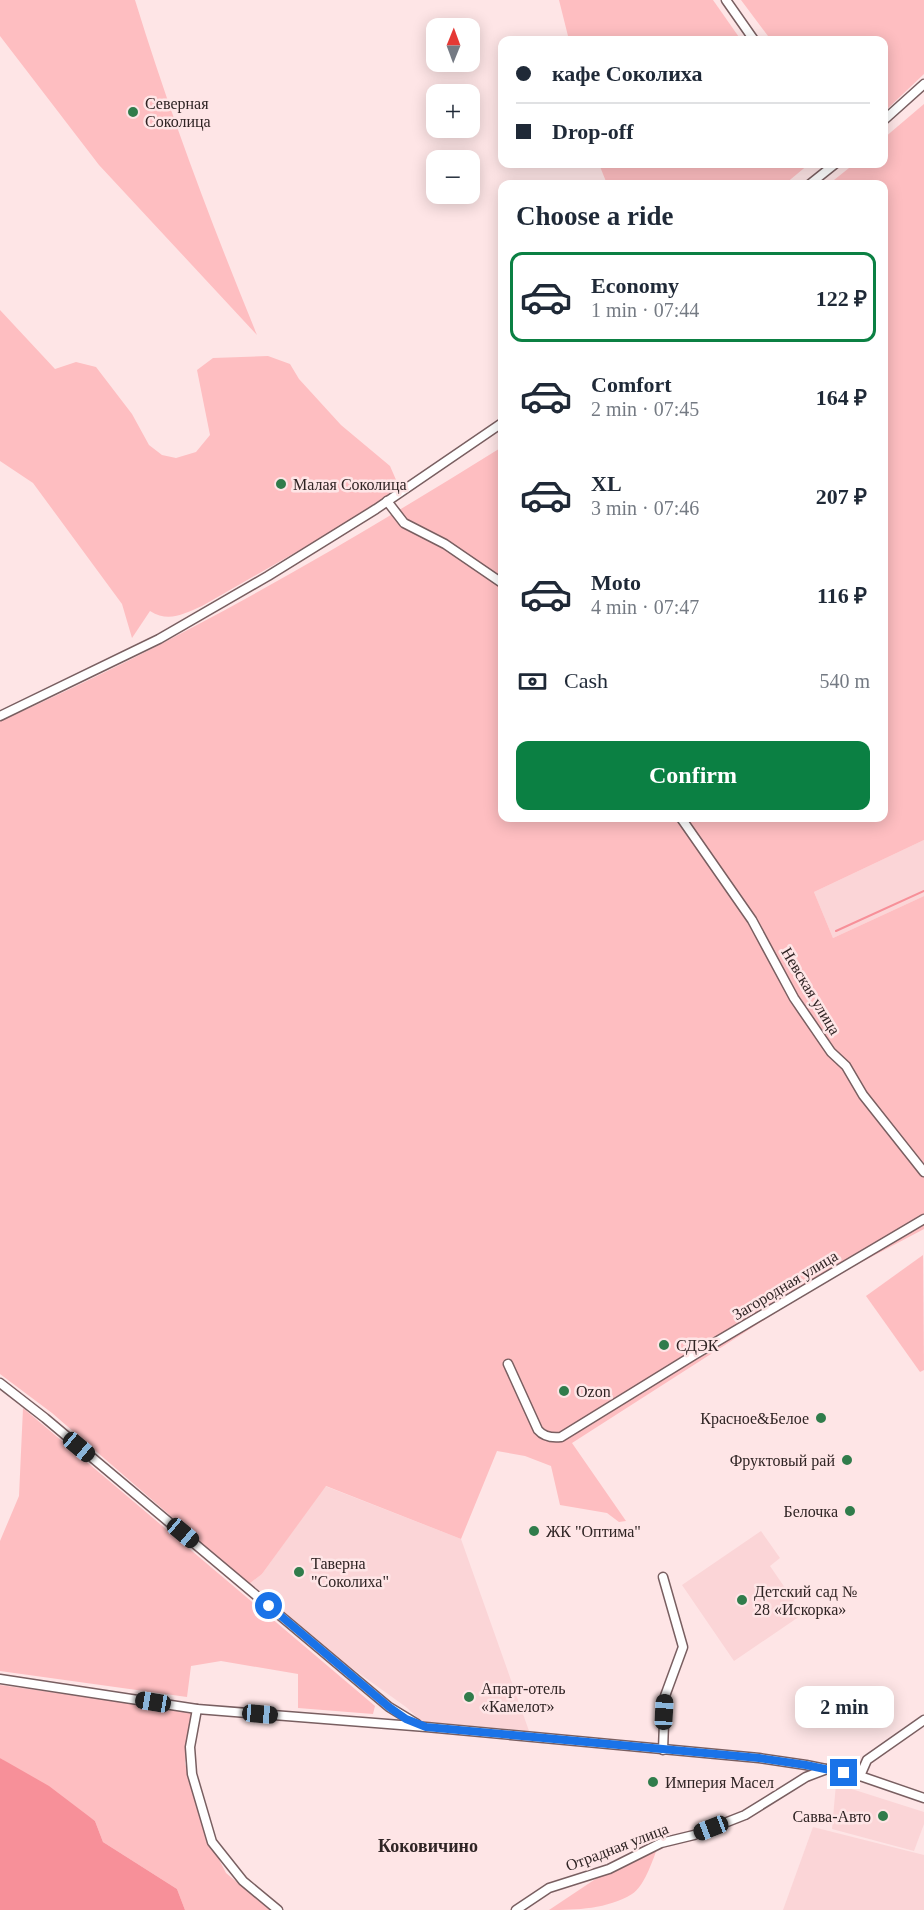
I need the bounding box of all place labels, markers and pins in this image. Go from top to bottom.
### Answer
place label: Северная Соколица [145,95,211,131]
marker: Северная Соколица [126,105,140,119]
place label: Малая Соколица [293,476,407,494]
marker: Малая Соколица [274,477,288,491]
place label: СДЭК [676,1337,719,1355]
marker: СДЭК [657,1338,671,1352]
place label: Ozon [576,1383,611,1400]
marker: Ozon [557,1384,571,1398]
place label: Красное&Белое [700,1410,809,1428]
marker: Красное&Белое [814,1411,828,1425]
place label: Фруктовый рай [730,1452,835,1470]
marker: Фруктовый рай [840,1453,854,1467]
place label: Белочка [783,1503,838,1520]
marker: Белочка [843,1504,857,1518]
place label: ЖК "Оптима" [546,1523,641,1540]
marker: ЖК "Оптима" [527,1524,541,1538]
place label: Таверна "Соколиха" [311,1555,389,1590]
marker: Таверна "Соколиха" [292,1565,306,1579]
place label: Детский сад № 28 «Искорка» [754,1583,857,1619]
marker: Детский сад № 28 «Искорка» [735,1593,749,1607]
place label: Апарт-отель «Камелот» [481,1680,566,1715]
marker: Апарт-отель «Камелот» [462,1690,476,1704]
place label: Империя Масел [665,1774,774,1792]
marker: Империя Масел [646,1775,660,1789]
place label: Савва-Авто [792,1808,871,1825]
marker: Савва-Авто [876,1809,890,1823]

